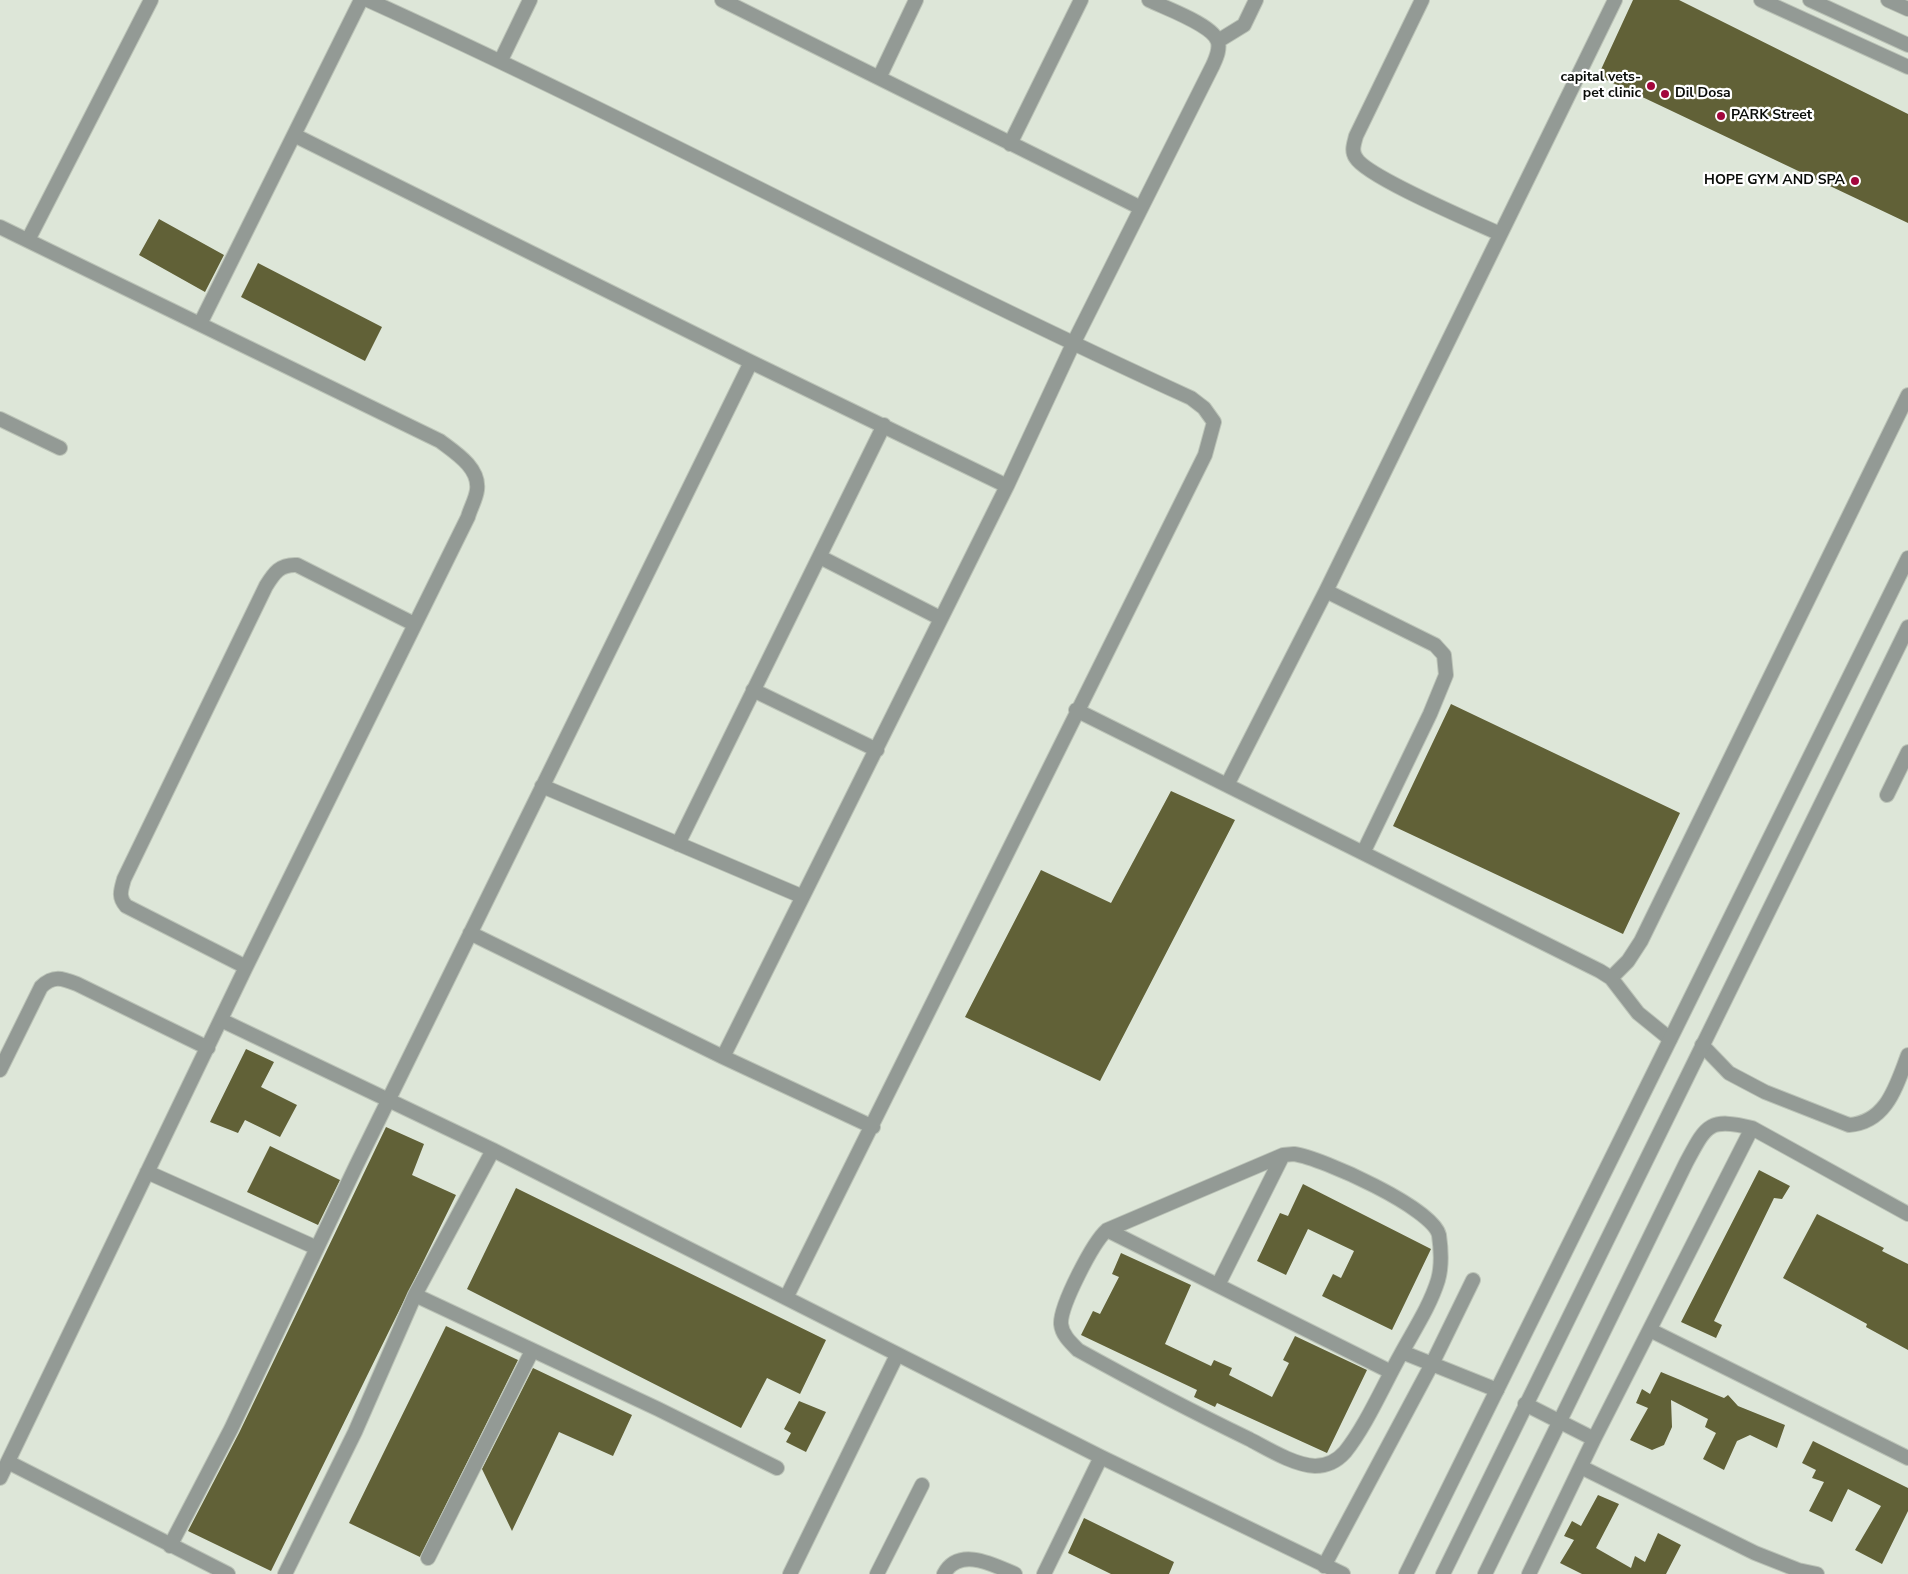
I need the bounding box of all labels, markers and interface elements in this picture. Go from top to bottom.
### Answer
place label: capital vets- pet clinic [1560,70,1641,102]
marker: capital vets- pet clinic [1645,80,1657,92]
place label: Dil Dosa [1675,86,1731,102]
marker: Dil Dosa [1659,88,1671,100]
place label: PARK Street [1731,108,1812,124]
marker: PARK Street [1715,110,1727,122]
place label: HOPE GYM AND SPA [1704,173,1845,189]
marker: HOPE GYM AND SPA [1849,175,1861,187]

